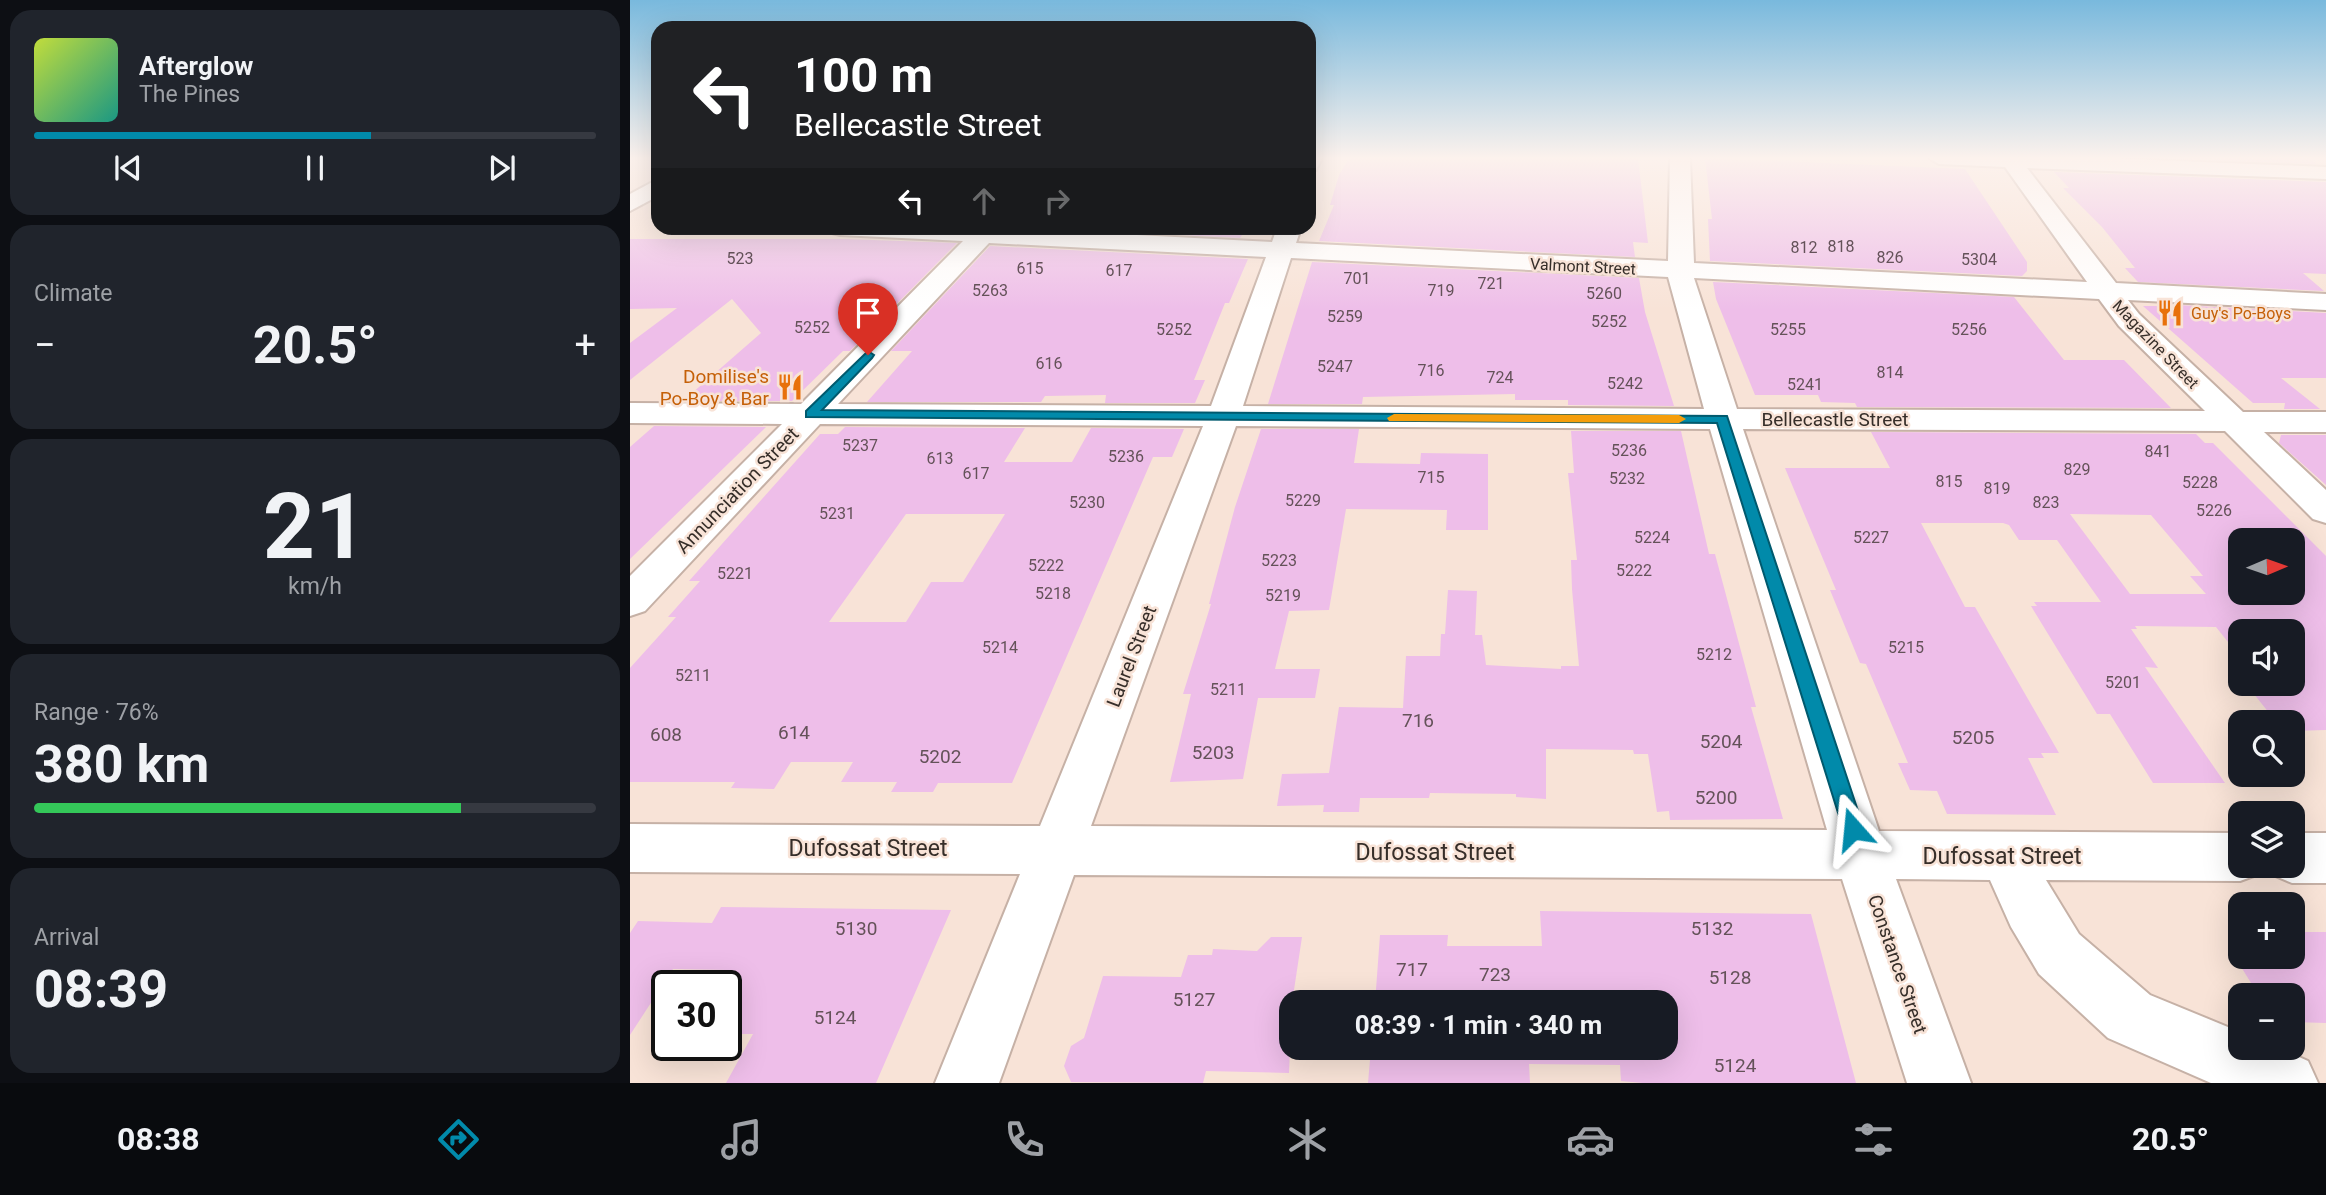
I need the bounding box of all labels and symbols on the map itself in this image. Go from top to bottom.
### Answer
house number: 818 [1828,237,1854,256]
house number: 812 [1791,238,1817,257]
house number: 826 [1877,248,1903,267]
house number: 523 [727,249,753,268]
house number: 5304 [1961,250,1997,269]
street label: Valmont Street [1530,254,1636,279]
house number: 615 [1017,259,1043,278]
house number: 617 [1106,261,1132,280]
house number: 701 [1344,269,1370,288]
house number: 721 [1478,274,1504,293]
house number: 5263 [972,281,1008,300]
house number: 719 [1428,281,1454,300]
pin [838,283,898,355]
house number: 5260 [1586,284,1622,303]
street label: Magazine Street [2109,296,2203,393]
restaurant icon: Guy's Po-Boys [2155,298,2185,328]
place label: Guy's Po-Boys [2191,304,2291,323]
house number: 5259 [1327,307,1363,326]
house number: 5252 [1591,312,1627,331]
house number: 5252 [794,318,830,337]
house number: 5252 [1156,320,1192,339]
house number: 5255 [1770,320,1806,339]
house number: 5256 [1951,320,1987,339]
house number: 616 [1036,354,1062,373]
house number: 5247 [1317,357,1353,376]
house number: 716 [1418,361,1444,380]
house number: 814 [1877,363,1903,382]
place label: Domilise's Po-Boy & Bar [660,365,770,410]
house number: 724 [1487,368,1513,387]
restaurant icon: Domilise's Po-Boy & Bar [775,372,805,402]
house number: 5242 [1607,374,1643,393]
house number: 5241 [1787,375,1823,394]
street label: Bellecastle Street [1761,408,1909,431]
street label: Annunciation Street [671,423,803,558]
house number: 5237 [842,436,878,455]
house number: 5236 [1611,441,1647,460]
house number: 841 [2145,442,2171,461]
house number: 5236 [1108,447,1144,466]
house number: 613 [927,449,953,468]
house number: 829 [2064,460,2090,479]
house number: 617 [963,464,989,483]
house number: 715 [1418,468,1444,487]
house number: 5232 [1609,469,1645,488]
house number: 815 [1936,472,1962,491]
house number: 5228 [2182,473,2218,492]
house number: 819 [1984,479,2010,498]
house number: 5229 [1285,491,1321,510]
house number: 5230 [1069,493,1105,512]
house number: 823 [2033,493,2059,512]
house number: 5226 [2196,501,2232,520]
house number: 5231 [819,504,855,523]
house number: 5224 [1634,528,1670,547]
house number: 5227 [1853,528,1889,547]
north arrow [2228,528,2305,606]
house number: 5223 [1261,551,1297,570]
house number: 5222 [1028,556,1064,575]
house number: 5222 [1616,561,1652,580]
house number: 5221 [717,564,753,583]
house number: 5218 [1035,584,1071,603]
house number: 5219 [1265,586,1301,605]
street label: Laurel Street [1102,602,1161,710]
house number: 5214 [982,638,1018,657]
house number: 5215 [1888,638,1924,657]
house number: 5212 [1696,645,1732,664]
house number: 5211 [675,666,711,685]
house number: 5201 [2105,673,2141,692]
house number: 5211 [1210,680,1246,699]
house number: 716 [1402,709,1434,732]
house number: 614 [778,721,810,744]
house number: 608 [650,723,682,746]
house number: 5205 [1952,726,1994,749]
house number: 5204 [1700,730,1743,753]
house number: 5203 [1192,741,1234,764]
house number: 5202 [919,745,961,768]
house number: 5200 [1695,786,1737,809]
position arrow [1816,792,1890,866]
street label: Dufossat Street [788,835,948,862]
street label: Dufossat Street [1355,839,1515,866]
street label: Dufossat Street [1922,843,2082,870]
street label: Constance Street [1863,892,1932,1037]
house number: 5130 [835,917,877,940]
house number: 5132 [1691,917,1733,940]
house number: 717 [1396,958,1428,981]
house number: 723 [1479,963,1511,986]
house number: 5128 [1709,966,1751,989]
speed limit sign: 30 [651,970,742,1061]
house number: 5127 [1173,988,1215,1011]
house number: 5124 [814,1006,857,1029]
house number: 5124 [1714,1054,1757,1077]

